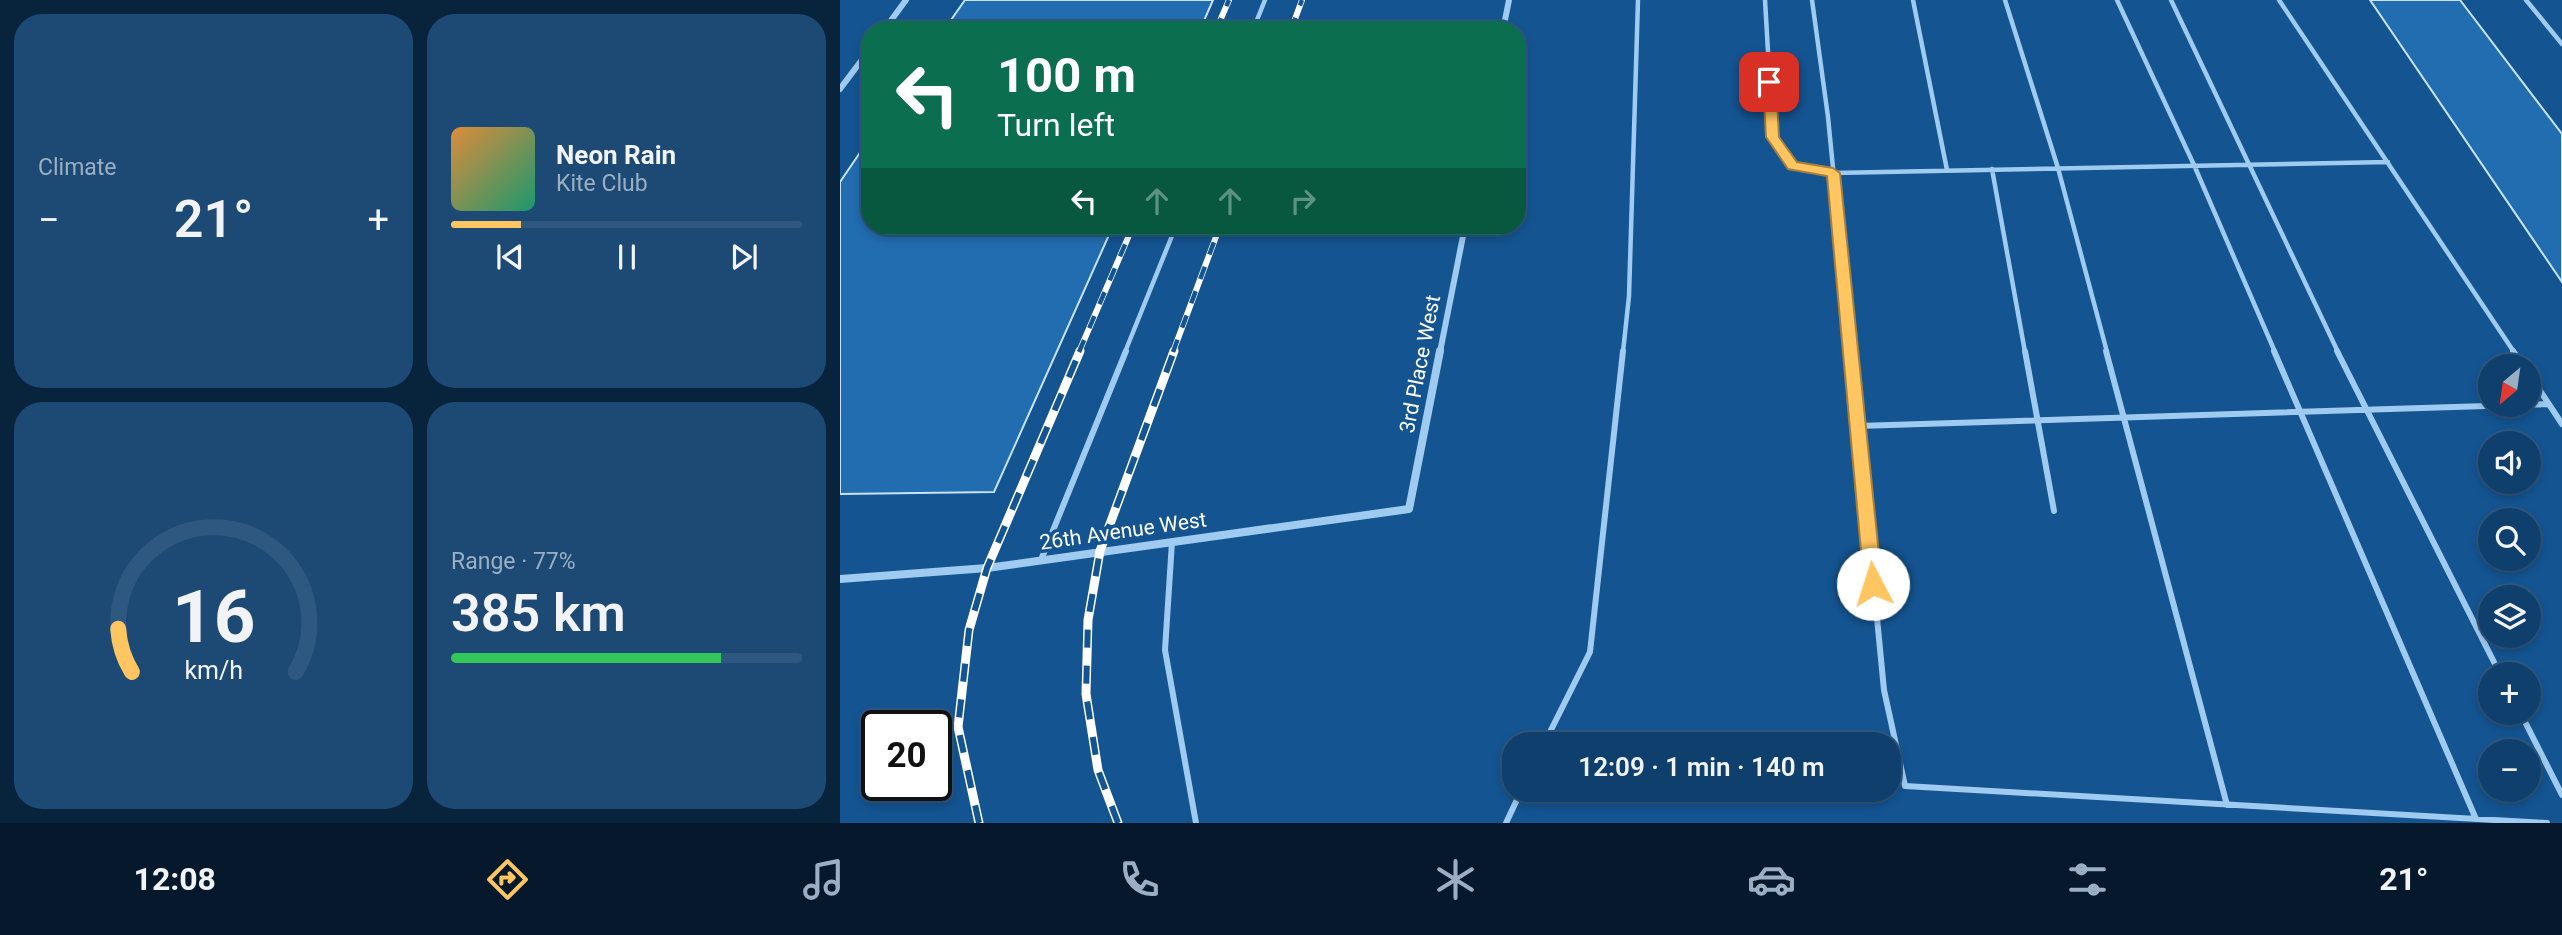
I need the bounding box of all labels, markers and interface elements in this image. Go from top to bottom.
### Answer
text: 100 m [997,47,1136,104]
icon: left [882,49,973,140]
pin [1739,52,1799,112]
icon: arrive [1750,63,1788,101]
text: Turn left [997,106,1115,144]
text: Neon Rain [556,140,676,170]
text: Climate [38,154,117,181]
text: Kite Club [556,170,648,197]
icon: left [1065,182,1103,220]
icon: ahead [1138,182,1176,220]
icon: ahead [1211,182,1249,220]
icon: right [1284,182,1322,220]
text: 21° [174,189,253,250]
text: − [38,198,60,242]
text: + [367,198,389,242]
icon: previous [491,238,529,276]
icon: pause [608,238,646,276]
icon: next [725,238,763,276]
street label: 3rd Place West [1395,293,1445,435]
north arrow [2478,354,2541,416]
map controls [2478,354,2541,802]
button: sound [2478,431,2541,494]
street label: 26th Avenue West [1038,507,1208,555]
button: search [2478,508,2541,571]
position arrow [1836,547,1910,621]
text: Range · 77% [451,548,576,575]
text: 16 [172,574,255,660]
text: 385 km [451,583,626,644]
button: layers [2478,585,2541,648]
text: km/h [184,655,243,684]
button: + [2478,662,2541,725]
speed limit sign: 20 [861,710,952,801]
button: − [2478,739,2541,802]
text: 12:09 · 1 min · 140 m [1578,752,1825,782]
icon: directions [483,855,532,904]
icon: music [799,855,848,904]
icon: phone [1115,855,1164,904]
icon: climate [1431,855,1480,904]
icon: car [1747,855,1796,904]
icon: filters [2063,855,2112,904]
text: 12:08 [134,860,216,898]
text: 21° [2379,860,2428,898]

